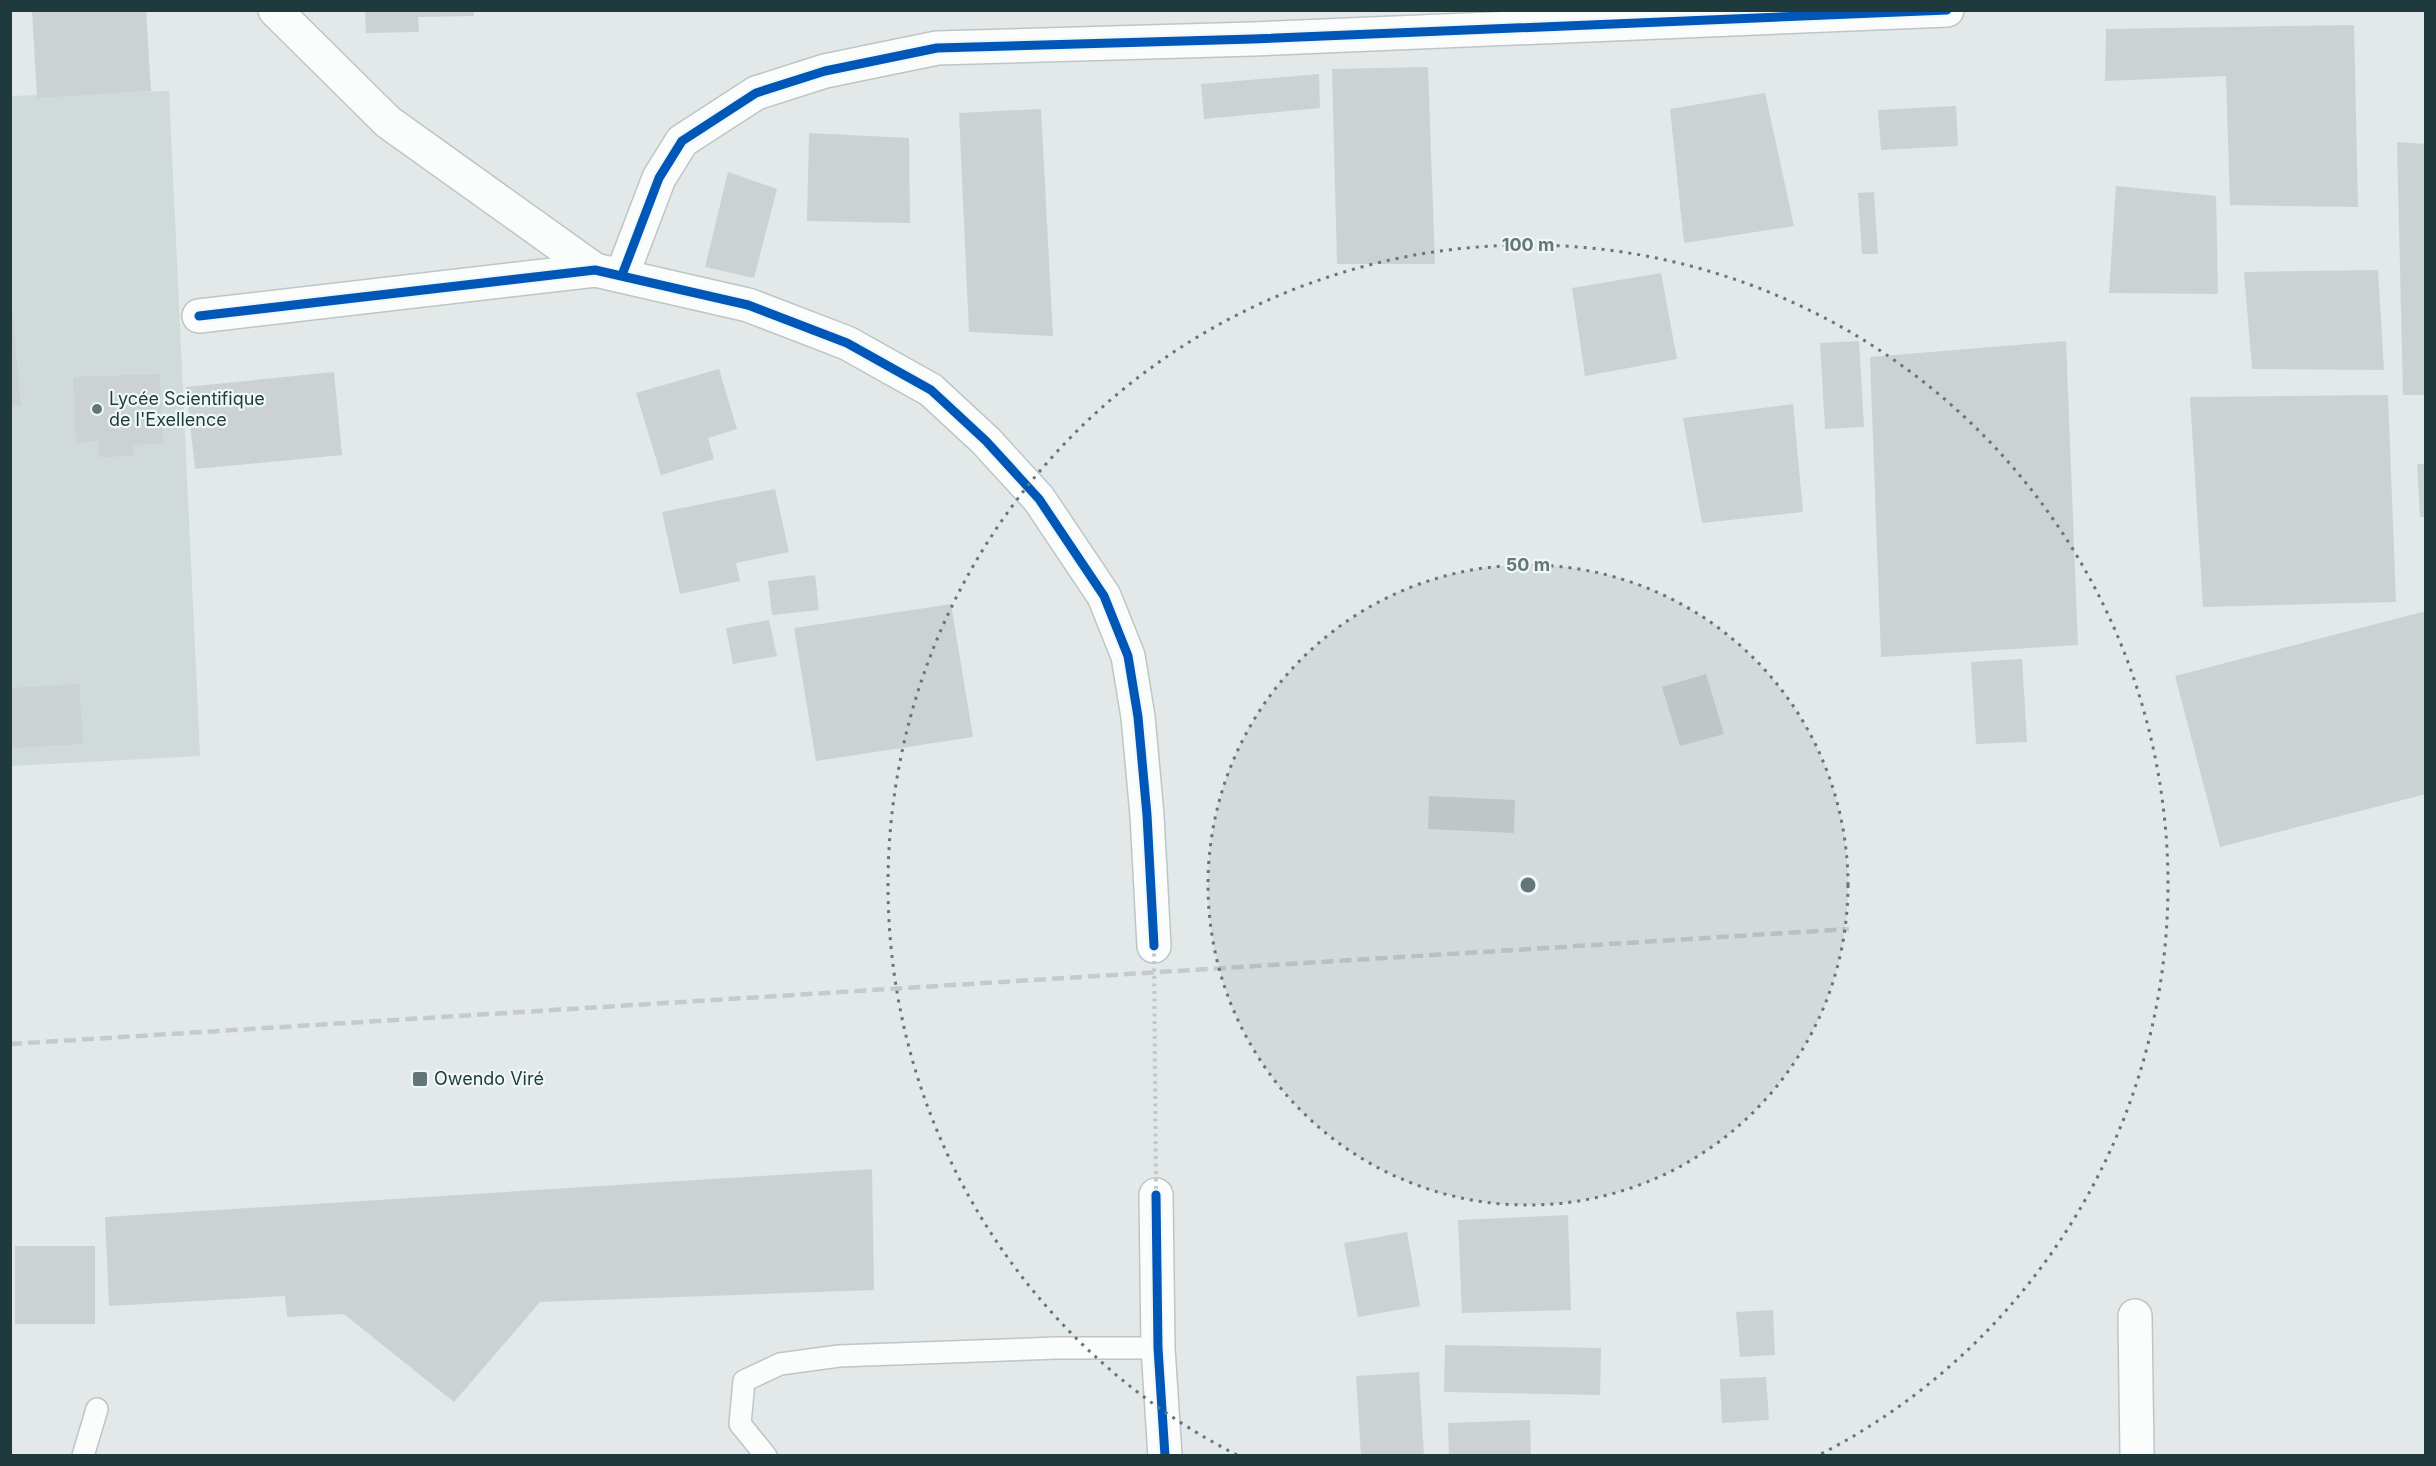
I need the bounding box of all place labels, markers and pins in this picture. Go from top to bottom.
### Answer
place label: Lycée Scientifique de l'Exellence [109,388,265,430]
marker: Lycée Scientifique de l'Exellence [90,402,104,416]
centre of rings [1518,875,1538,895]
place label: Owendo Viré [434,1068,544,1089]
marker: Owendo Viré [411,1070,429,1088]

